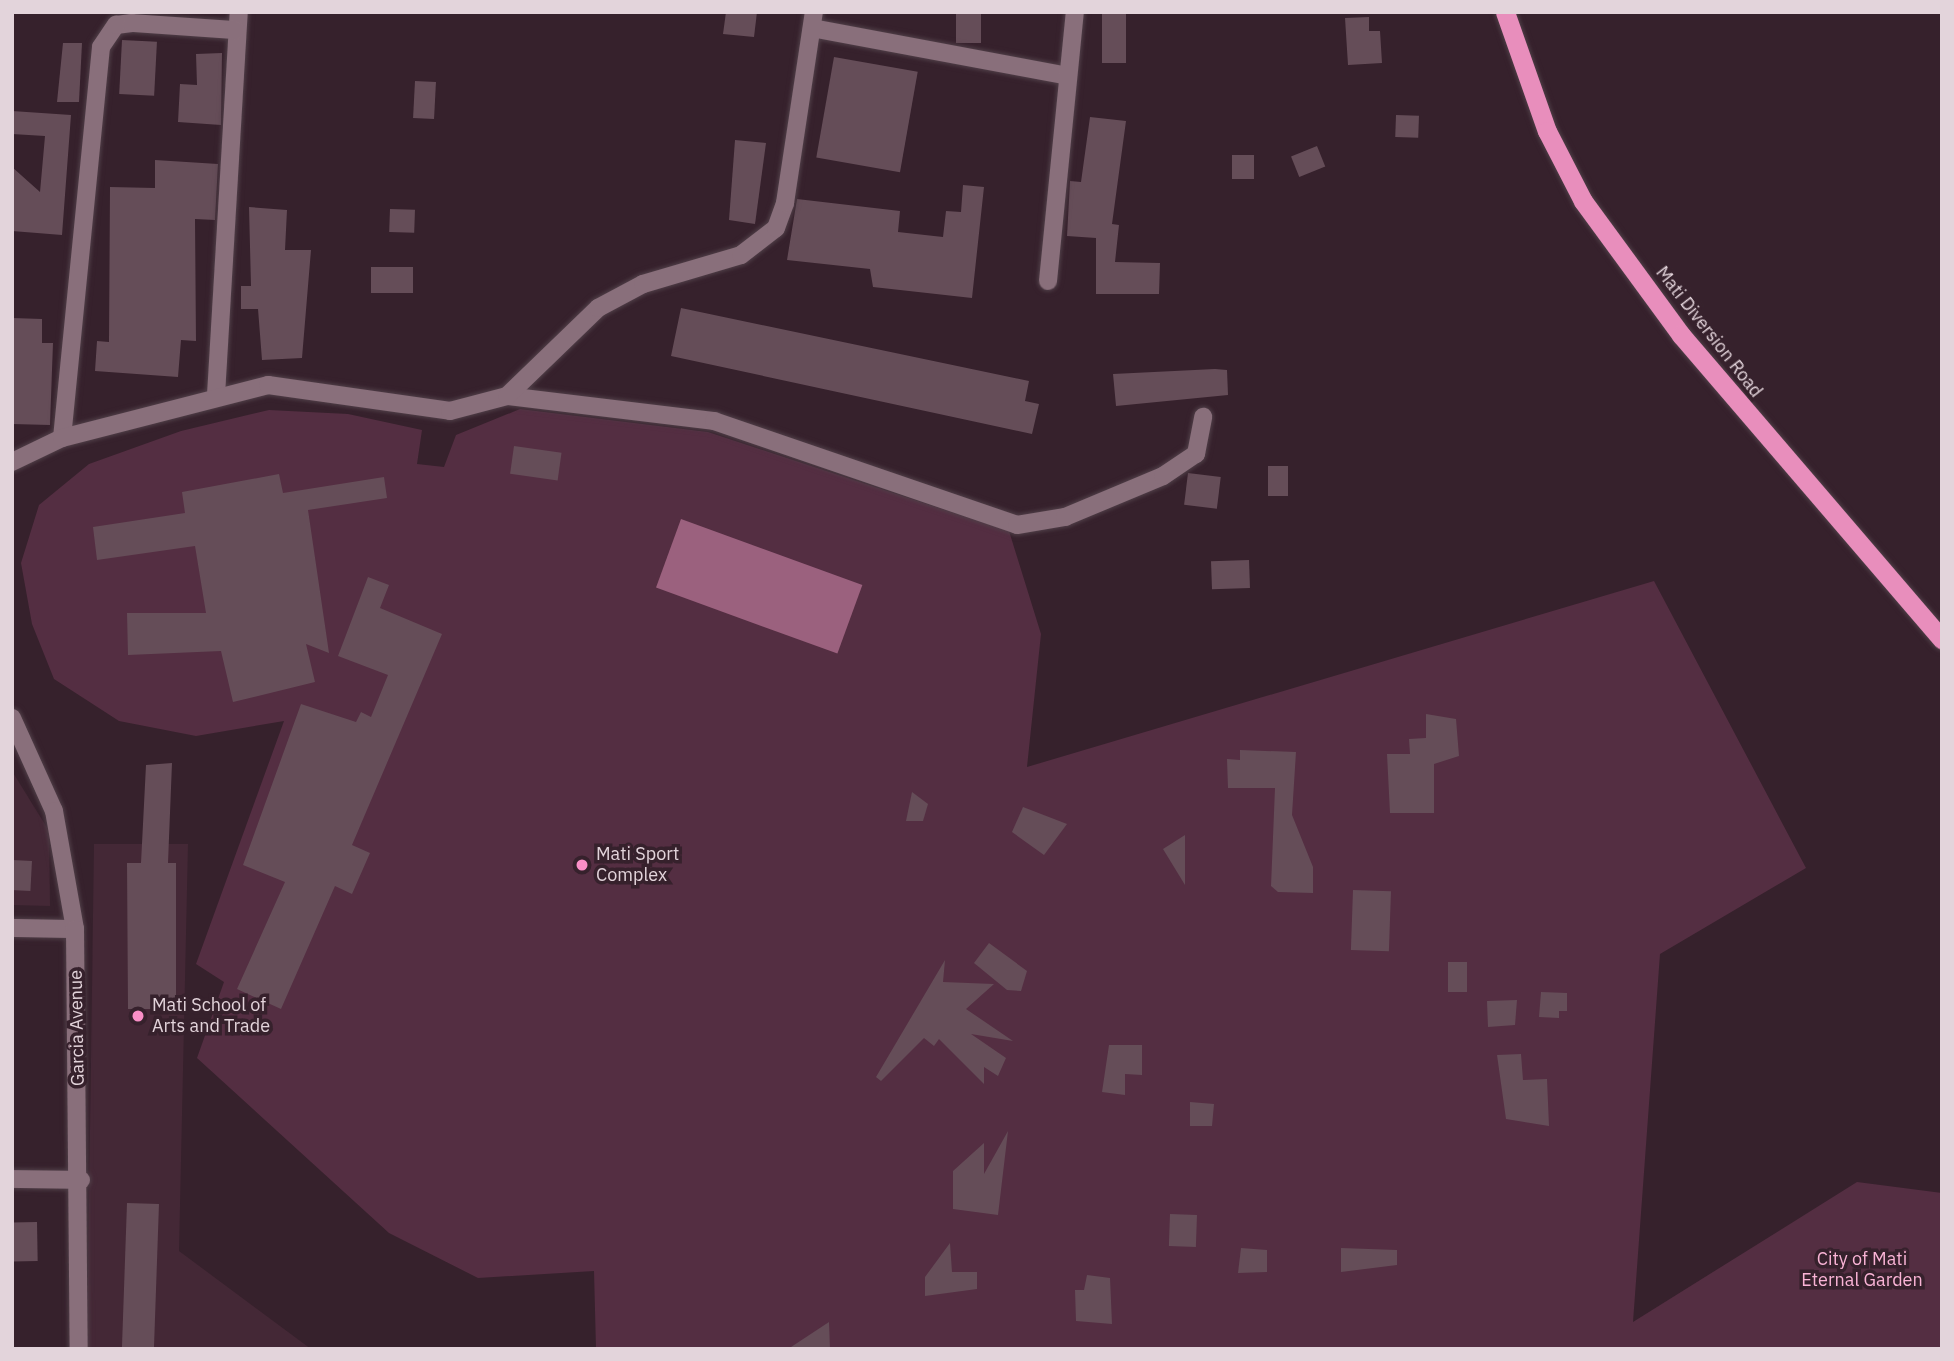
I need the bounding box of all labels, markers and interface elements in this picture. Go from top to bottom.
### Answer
street label: Mati Diversion Road [1651,262,1767,402]
place label: Mati Sport Complex [596,844,679,886]
marker: Mati Sport Complex [574,857,590,873]
street label: Garcia Avenue [65,970,89,1086]
place label: Mati School of Arts and Trade [152,995,270,1038]
marker: Mati School of Arts and Trade [130,1008,146,1024]
park label: City of Mati Eternal Garden [1801,1249,1923,1292]

